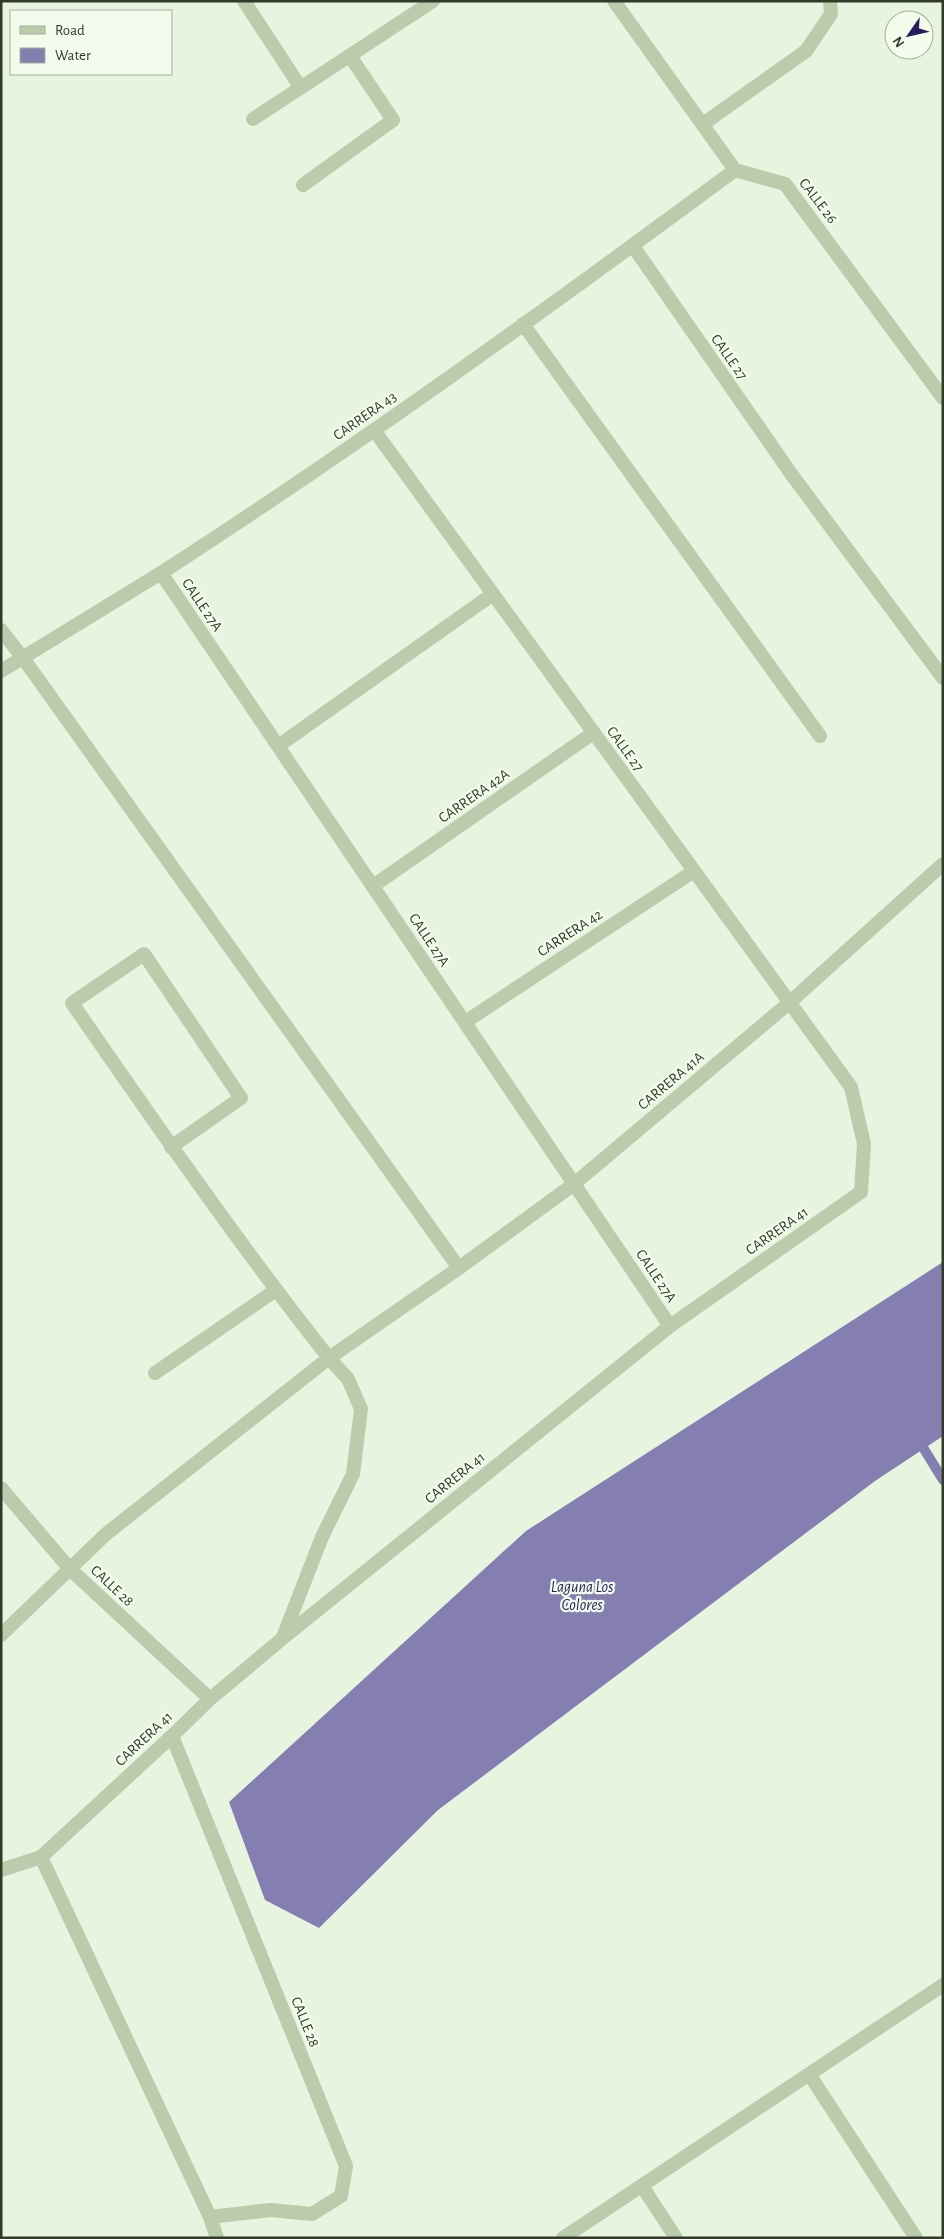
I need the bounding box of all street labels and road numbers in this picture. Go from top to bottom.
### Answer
street label: CALLE 26 [796,176,840,226]
street label: CALLE 27 [708,332,750,382]
street label: CARRERA 43 [331,389,399,443]
street label: CALLE 27A [179,576,225,635]
street label: CALLE 27 [604,724,646,774]
street label: CARRERA 42A [436,766,512,826]
street label: CARRERA 42 [535,907,605,959]
street label: CALLE 27A [406,911,452,970]
street label: CARRERA 41A [635,1049,707,1113]
street label: CARRERA 41 [743,1204,811,1258]
street label: CALLE 27A [633,1247,679,1306]
street label: CARRERA 41 [422,1449,488,1507]
street label: CALLE 28 [88,1563,136,1609]
street label: CARRERA 41 [112,1709,176,1769]
street label: CALLE 28 [288,1995,322,2049]

